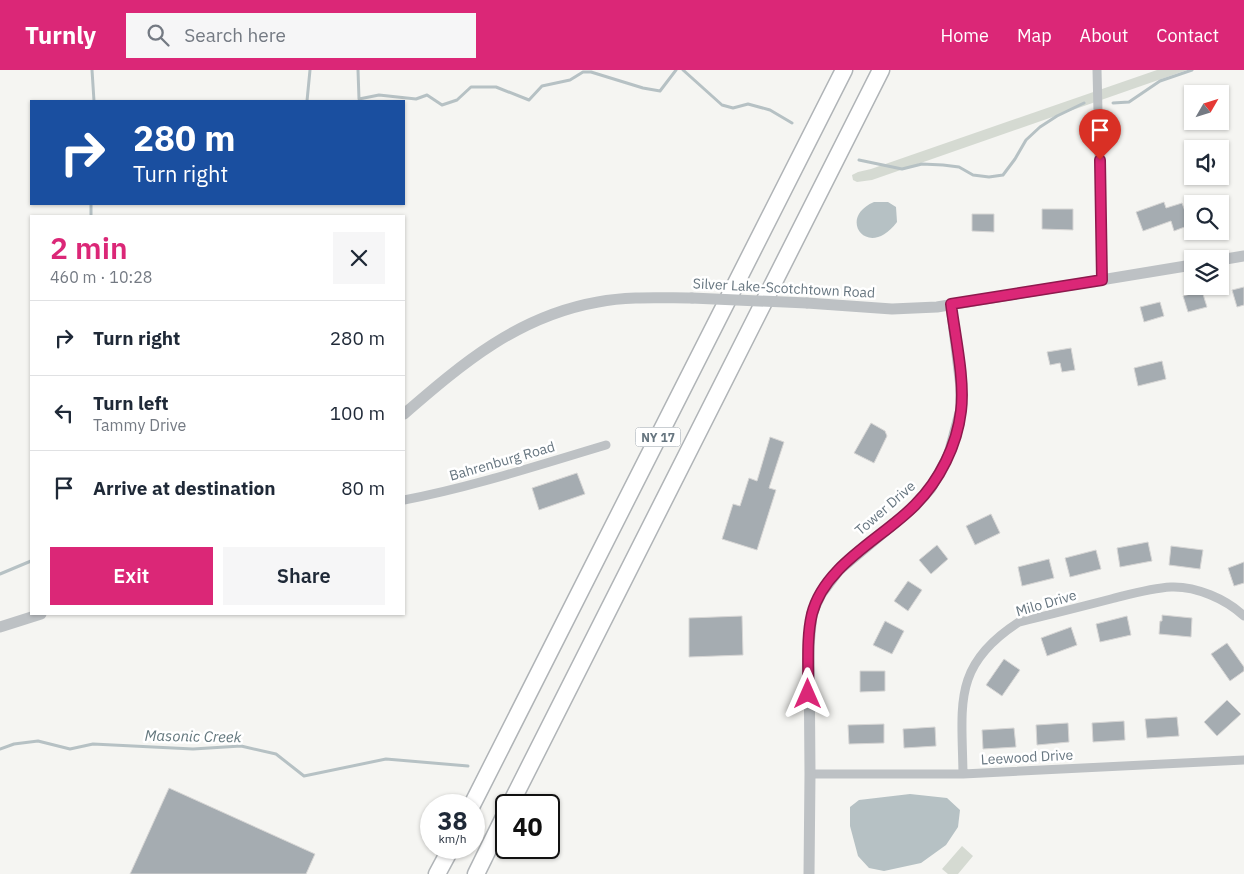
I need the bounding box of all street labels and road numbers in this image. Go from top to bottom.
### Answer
street label: Silver Lake-Scotchtown Road [692,274,876,302]
road number: NY 17 [636,428,680,447]
street label: Bahrenburg Road [447,437,557,485]
street label: Tower Drive [851,477,919,539]
street label: Milo Drive [1014,586,1079,620]
street label: Leewood Drive [980,746,1074,768]

